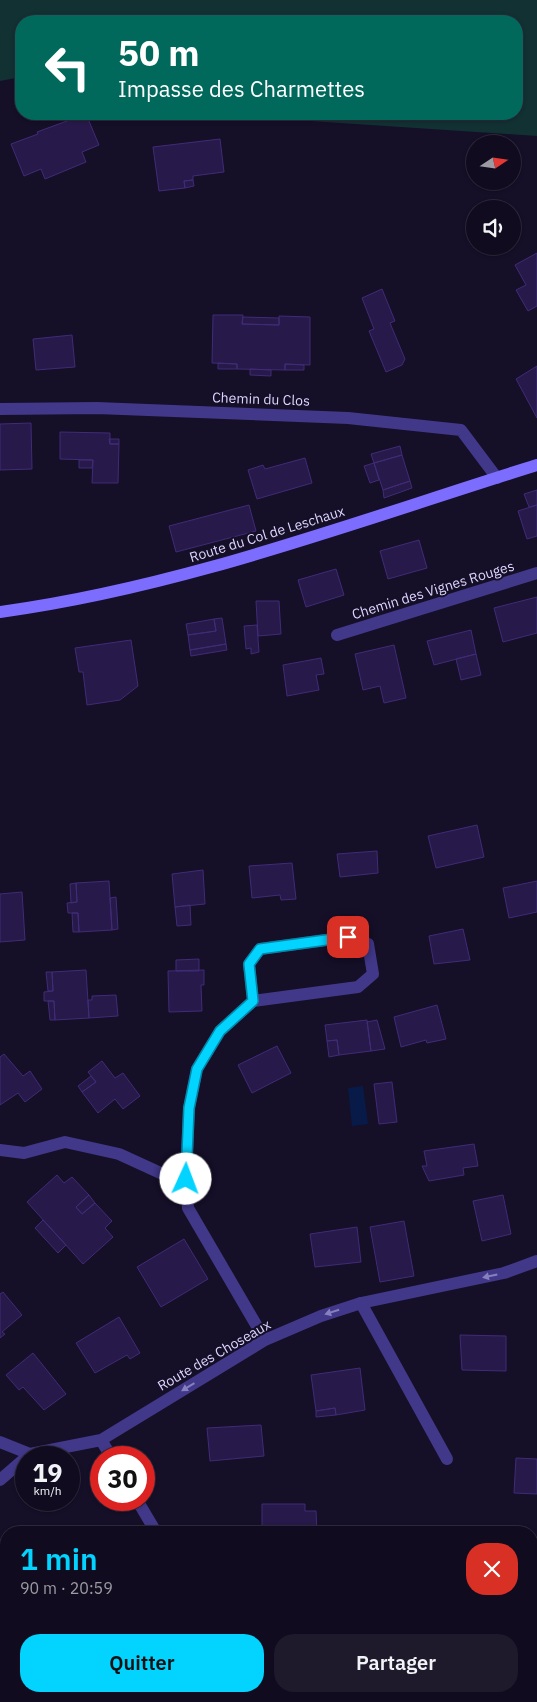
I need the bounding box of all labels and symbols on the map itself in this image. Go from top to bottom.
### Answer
north arrow [466,135,521,190]
street label: Chemin du Clos [212,388,310,410]
street label: Route du Col de Leschaux [187,502,347,566]
street label: Chemin des Vignes Rouges [350,557,516,623]
pin [327,916,369,958]
position arrow [159,1152,211,1204]
one-way arrow [482,1272,498,1280]
one-way arrow [325,1309,340,1316]
street label: Route des Choseaux [154,1315,274,1395]
one-way arrow [182,1382,195,1391]
speed limit sign: 30 [90,1446,155,1511]

